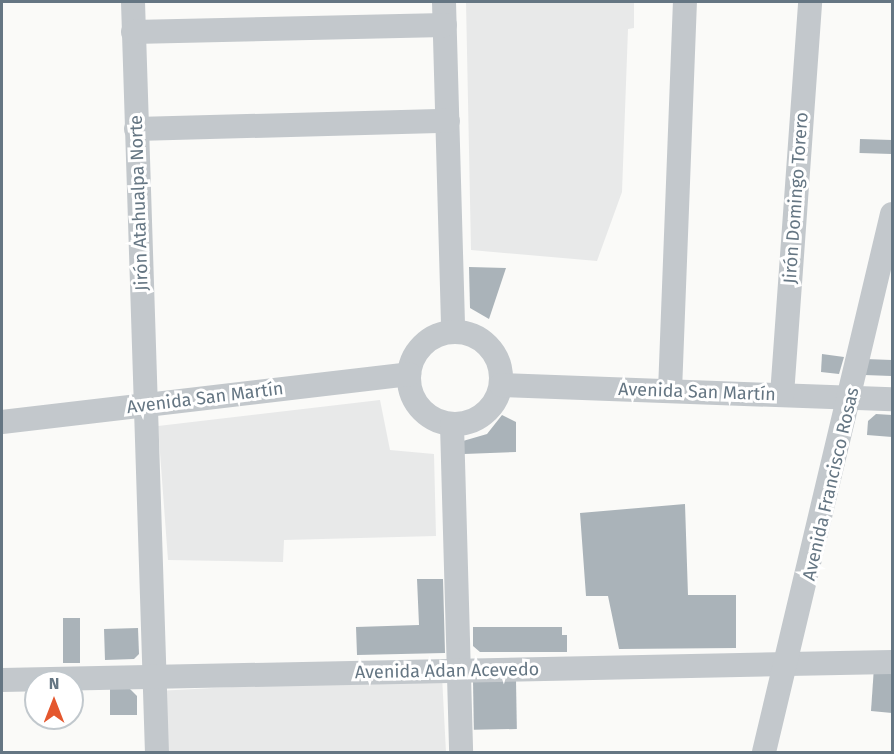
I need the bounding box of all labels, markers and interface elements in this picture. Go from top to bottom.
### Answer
street label: Jirón Domingo Torero [779,111,813,285]
street label: Jirón Atahualpa Norte [125,115,153,291]
street label: Avenida San Martín [125,378,285,418]
street label: Avenida San Martín [618,378,776,406]
street label: Avenida Francisco Rosas [798,385,864,583]
street label: Avenida Adan Acevedo [355,659,539,683]
north arrow [24,670,84,730]
text: N [49,674,59,693]

